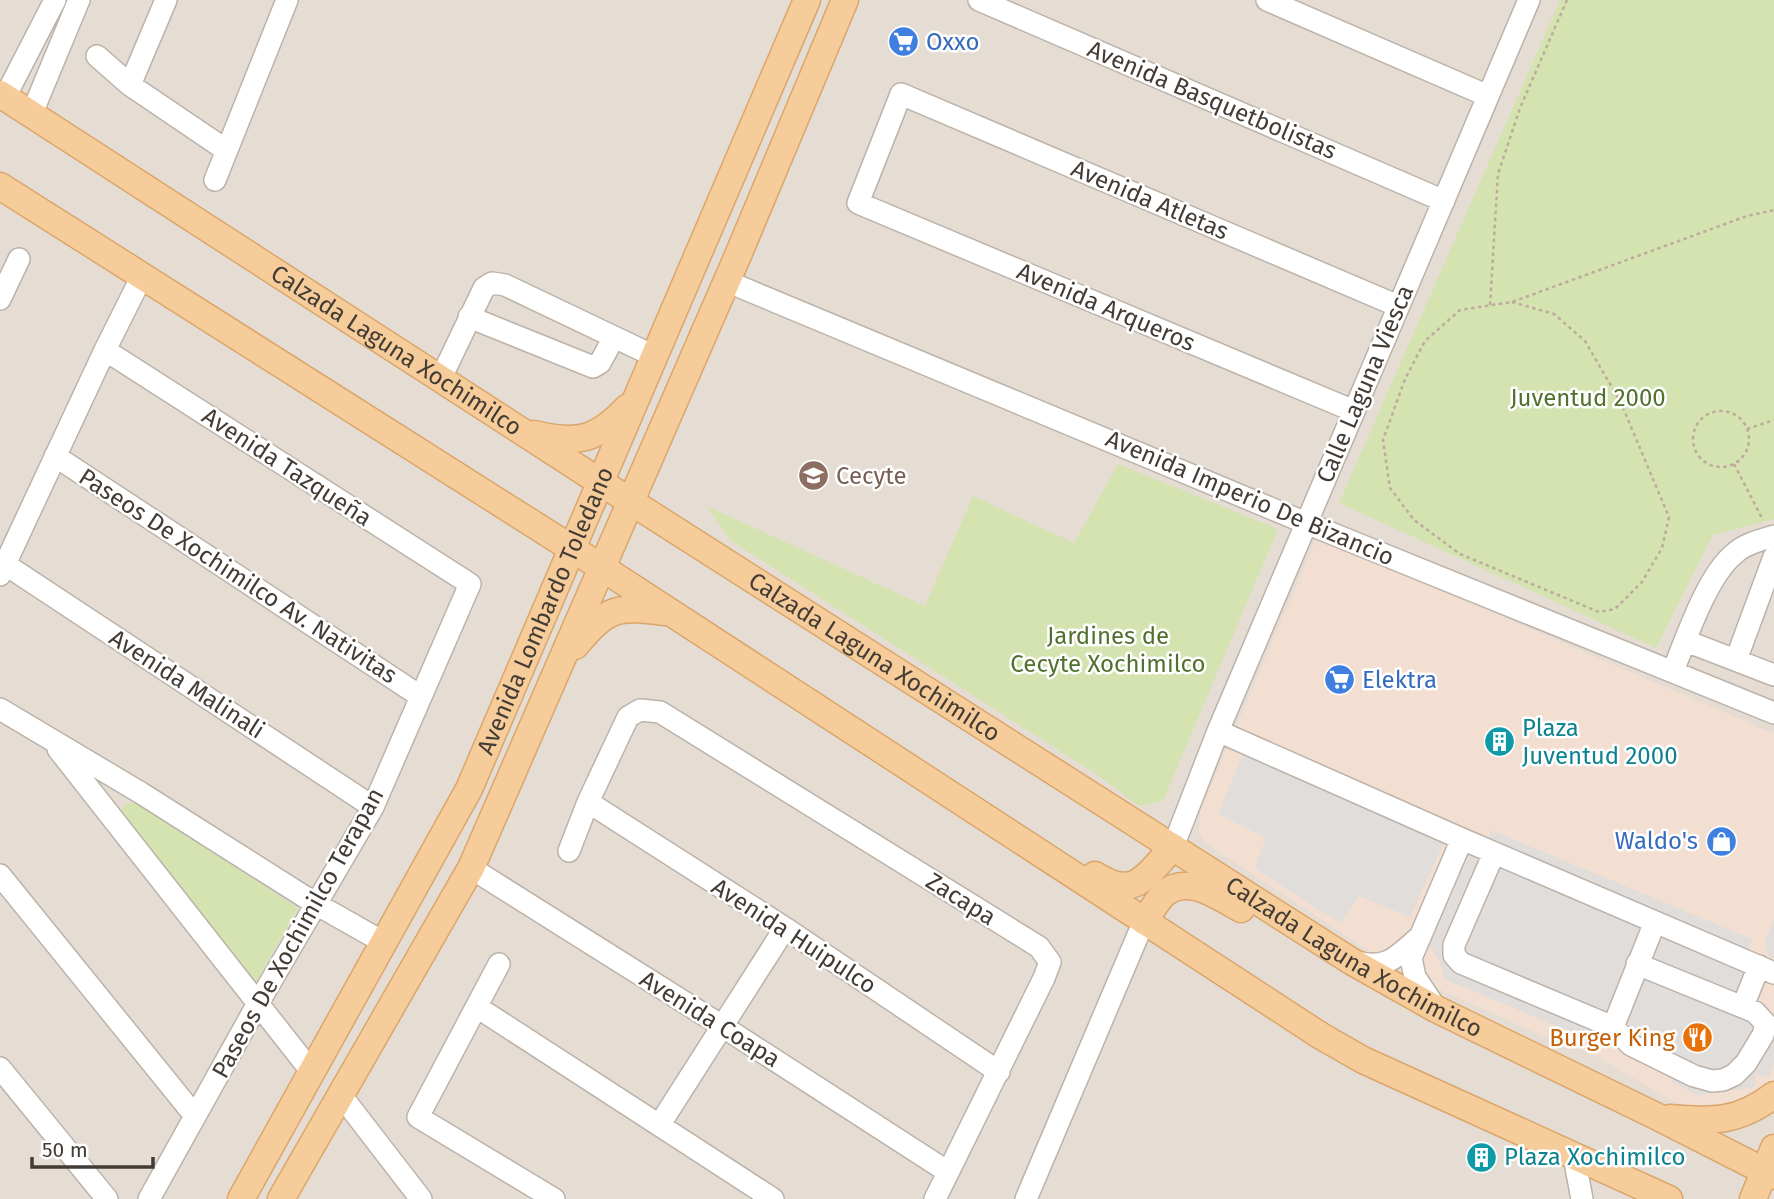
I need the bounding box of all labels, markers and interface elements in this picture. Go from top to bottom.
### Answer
supermarket icon: Oxxo [886,25,920,59]
place label: Oxxo [926,28,979,56]
street label: Avenida Basquetbolistas [1083,35,1341,165]
street label: Avenida Atletas [1067,154,1233,246]
street label: Avenida Arqueros [1013,257,1199,357]
street label: Calzada Laguna Xochimilco [266,259,527,442]
street label: Calle Laguna Viesca [1311,281,1419,487]
park label: Juventud 2000 [1510,384,1666,412]
street label: Avenida Tazqueña [197,402,377,532]
street label: Avenida Imperio De Bizancio [1102,424,1398,572]
school or university icon: Cecyte [796,459,830,493]
place label: Cecyte [836,462,907,490]
street label: Paseos De Xochimilco Av. Nativitas [74,463,402,689]
street label: Avenida Lombardo Toledano [471,463,619,759]
street label: Calzada Laguna Xochimilco [743,566,1005,748]
park label: Jardines de Cecyte Xochimilco [1010,622,1206,678]
street label: Avenida Malinali [104,623,270,745]
supermarket icon: Elektra [1322,663,1356,697]
place label: Elektra [1362,666,1437,694]
place label: Plaza Juventud 2000 [1522,714,1678,770]
building icon: Plaza Juventud 2000 [1482,725,1516,759]
street label: Paseos De Xochimilco Terapan [206,783,390,1083]
shop icon: Waldo's [1704,824,1738,858]
place label: Waldo's [1615,827,1698,855]
street label: Zacapa [921,867,1001,931]
street label: Calzada Laguna Xochimilco [1221,871,1487,1043]
street label: Avenida Huipulco [707,872,881,1000]
street label: Avenida Coapa [635,965,785,1073]
restaurant icon: Burger King [1681,1021,1715,1055]
place label: Burger King [1549,1024,1676,1052]
scale bar [32,1126,152,1170]
text: 50 m [42,1137,88,1163]
building icon: Plaza Xochimilco [1464,1140,1498,1174]
place label: Plaza Xochimilco [1504,1143,1685,1171]

